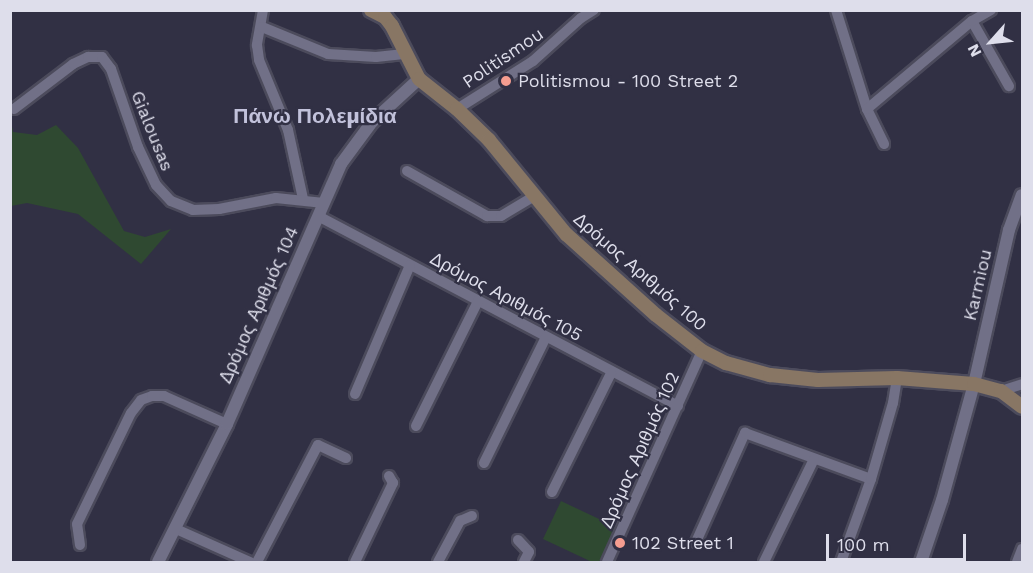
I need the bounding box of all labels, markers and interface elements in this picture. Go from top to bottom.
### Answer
north arrow [961,12,1021,72]
street label: Politismou [458,23,548,93]
text: N [963,41,986,60]
place label: Politismou - 100 Street 2 [518,70,739,92]
marker: Politismou - 100 Street 2 [499,74,513,88]
street label: Gialousas [126,88,178,174]
district label: Πάνω Πολεμίδια [233,103,397,129]
street label: Δρόμος Αριθμός 100 [569,208,711,336]
street label: Δρόμος Αριθμός 104 [215,223,303,387]
street label: Karmiou [959,247,997,323]
street label: Δρόμος Αριθμός 105 [426,248,586,346]
street label: Δρόμος Αριθμός 102 [596,368,684,532]
scale bar [829,522,968,560]
place label: 102 Street 1 [632,532,734,554]
text: 100 m [837,534,890,555]
marker: 102 Street 1 [613,536,627,550]

